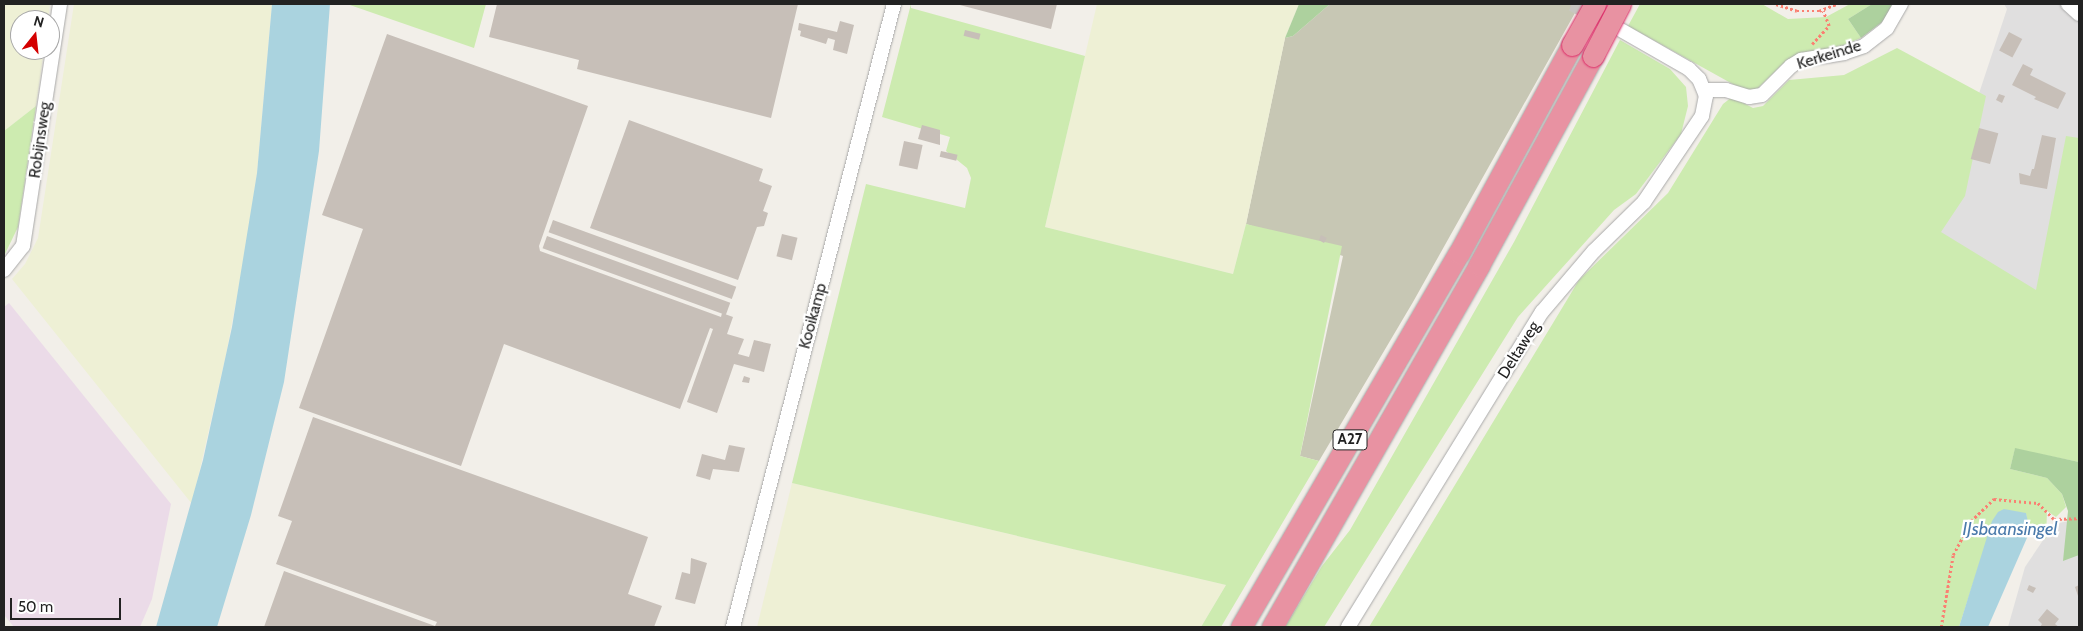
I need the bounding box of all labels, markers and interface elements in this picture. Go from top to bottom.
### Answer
north arrow [10,10,60,60]
text: N [32,12,46,32]
street label: Kerkeinde [1795,36,1863,74]
street label: Robijnsweg [25,101,55,179]
street label: Kooikamp [795,281,831,351]
street label: Deltaweg [1494,318,1544,382]
road number: A27 [1332,428,1368,452]
water label: IJsbaansingel [1962,518,2058,540]
scale bar [12,588,124,620]
text: 50 m [18,598,53,616]

